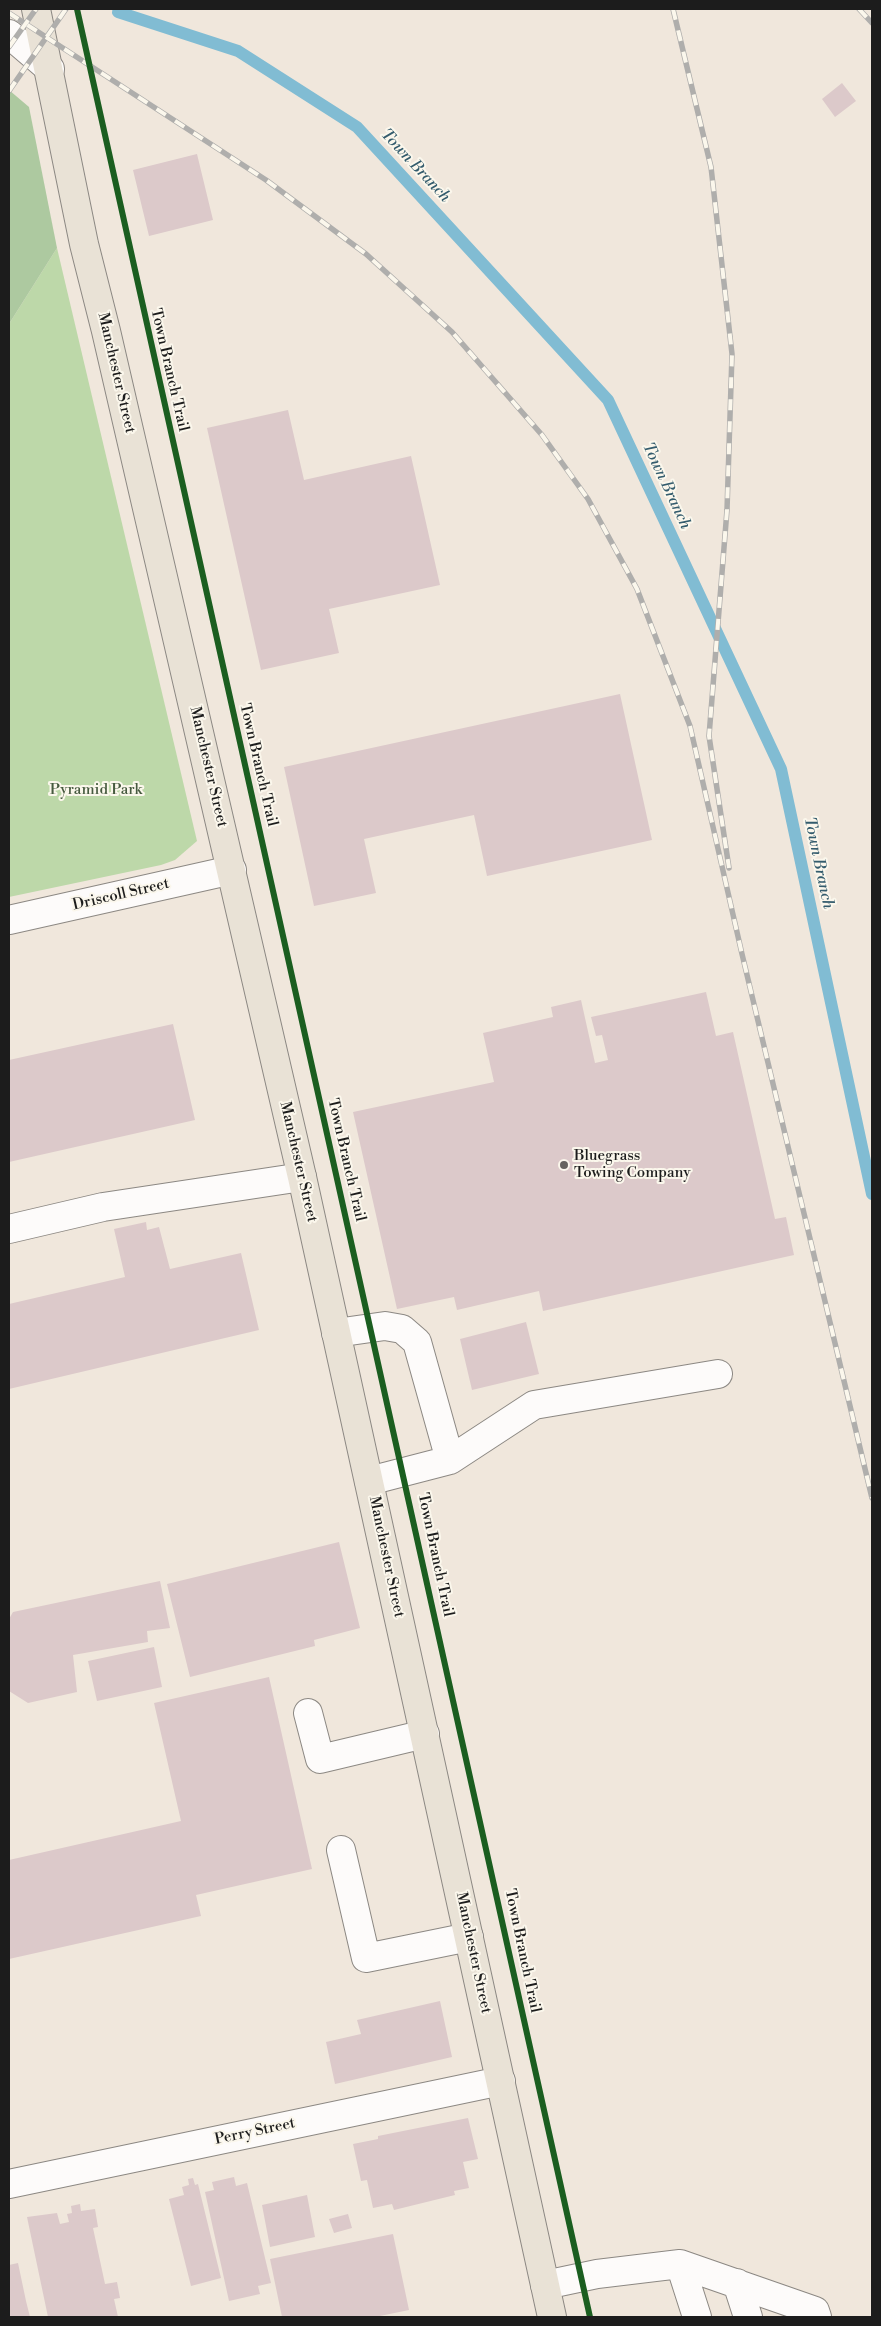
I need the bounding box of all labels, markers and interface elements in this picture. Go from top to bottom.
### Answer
water label: Town Branch [376,125,454,207]
street label: Town Branch Trail [146,307,192,433]
street label: Manchester Street [93,311,139,435]
water label: Town Branch [638,440,694,532]
street label: Town Branch Trail [235,702,281,828]
street label: Manchester Street [185,705,231,829]
park label: Pyramid Park [50,781,142,799]
water label: Town Branch [799,815,837,911]
street label: Driscoll Street [71,875,171,915]
street label: Town Branch Trail [323,1097,369,1223]
street label: Manchester Street [275,1100,321,1224]
place label: Bluegrass Towing Company [574,1147,691,1182]
marker: Bluegrass Towing Company [558,1159,570,1171]
street label: Town Branch Trail [413,1492,457,1618]
street label: Manchester Street [364,1495,408,1619]
street label: Town Branch Trail [500,1888,544,2014]
street label: Manchester Street [451,1891,495,2015]
street label: Perry Street [213,2115,297,2149]

